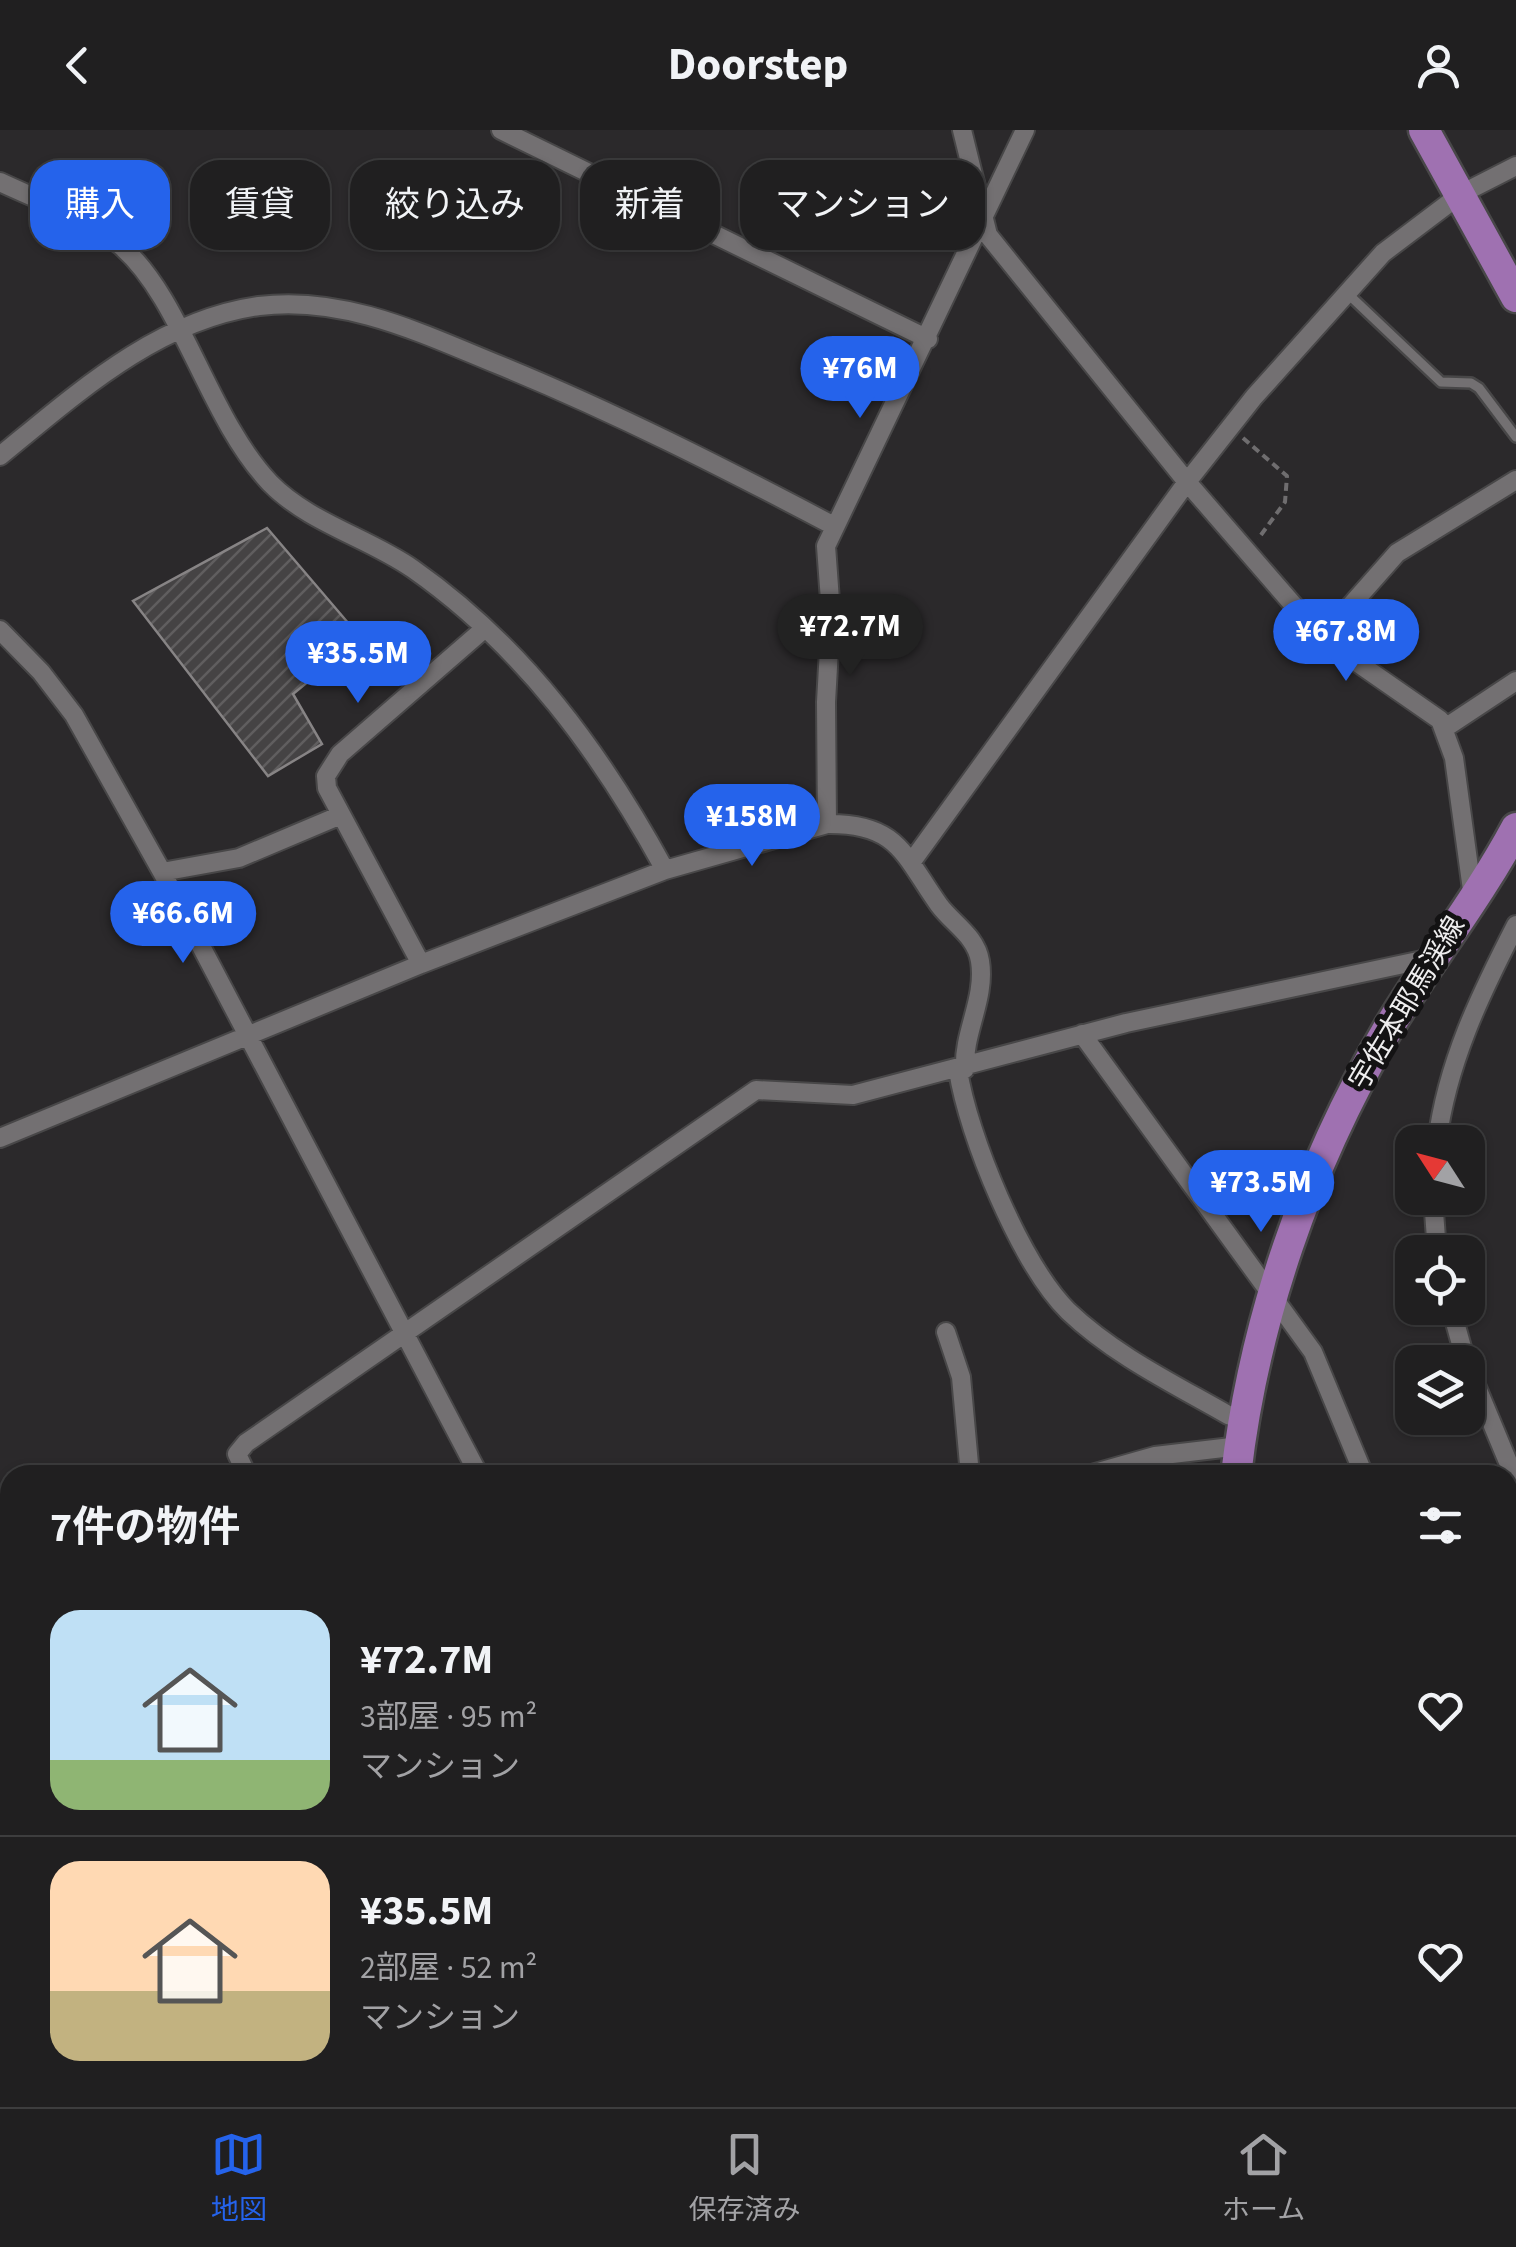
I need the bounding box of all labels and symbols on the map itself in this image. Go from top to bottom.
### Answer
pin: ¥76M [801,336,919,421]
pin: ¥72.7M [769,594,931,679]
pin: ¥67.8M [1265,599,1427,684]
pin: ¥35.5M [277,621,439,706]
pin: ¥158M [682,784,822,869]
pin: ¥66.6M [102,881,264,966]
street label: 宇佐本耶馬渓線 [1339,909,1475,1097]
north arrow [1395,1125,1485,1215]
pin: ¥73.5M [1180,1150,1342,1235]

